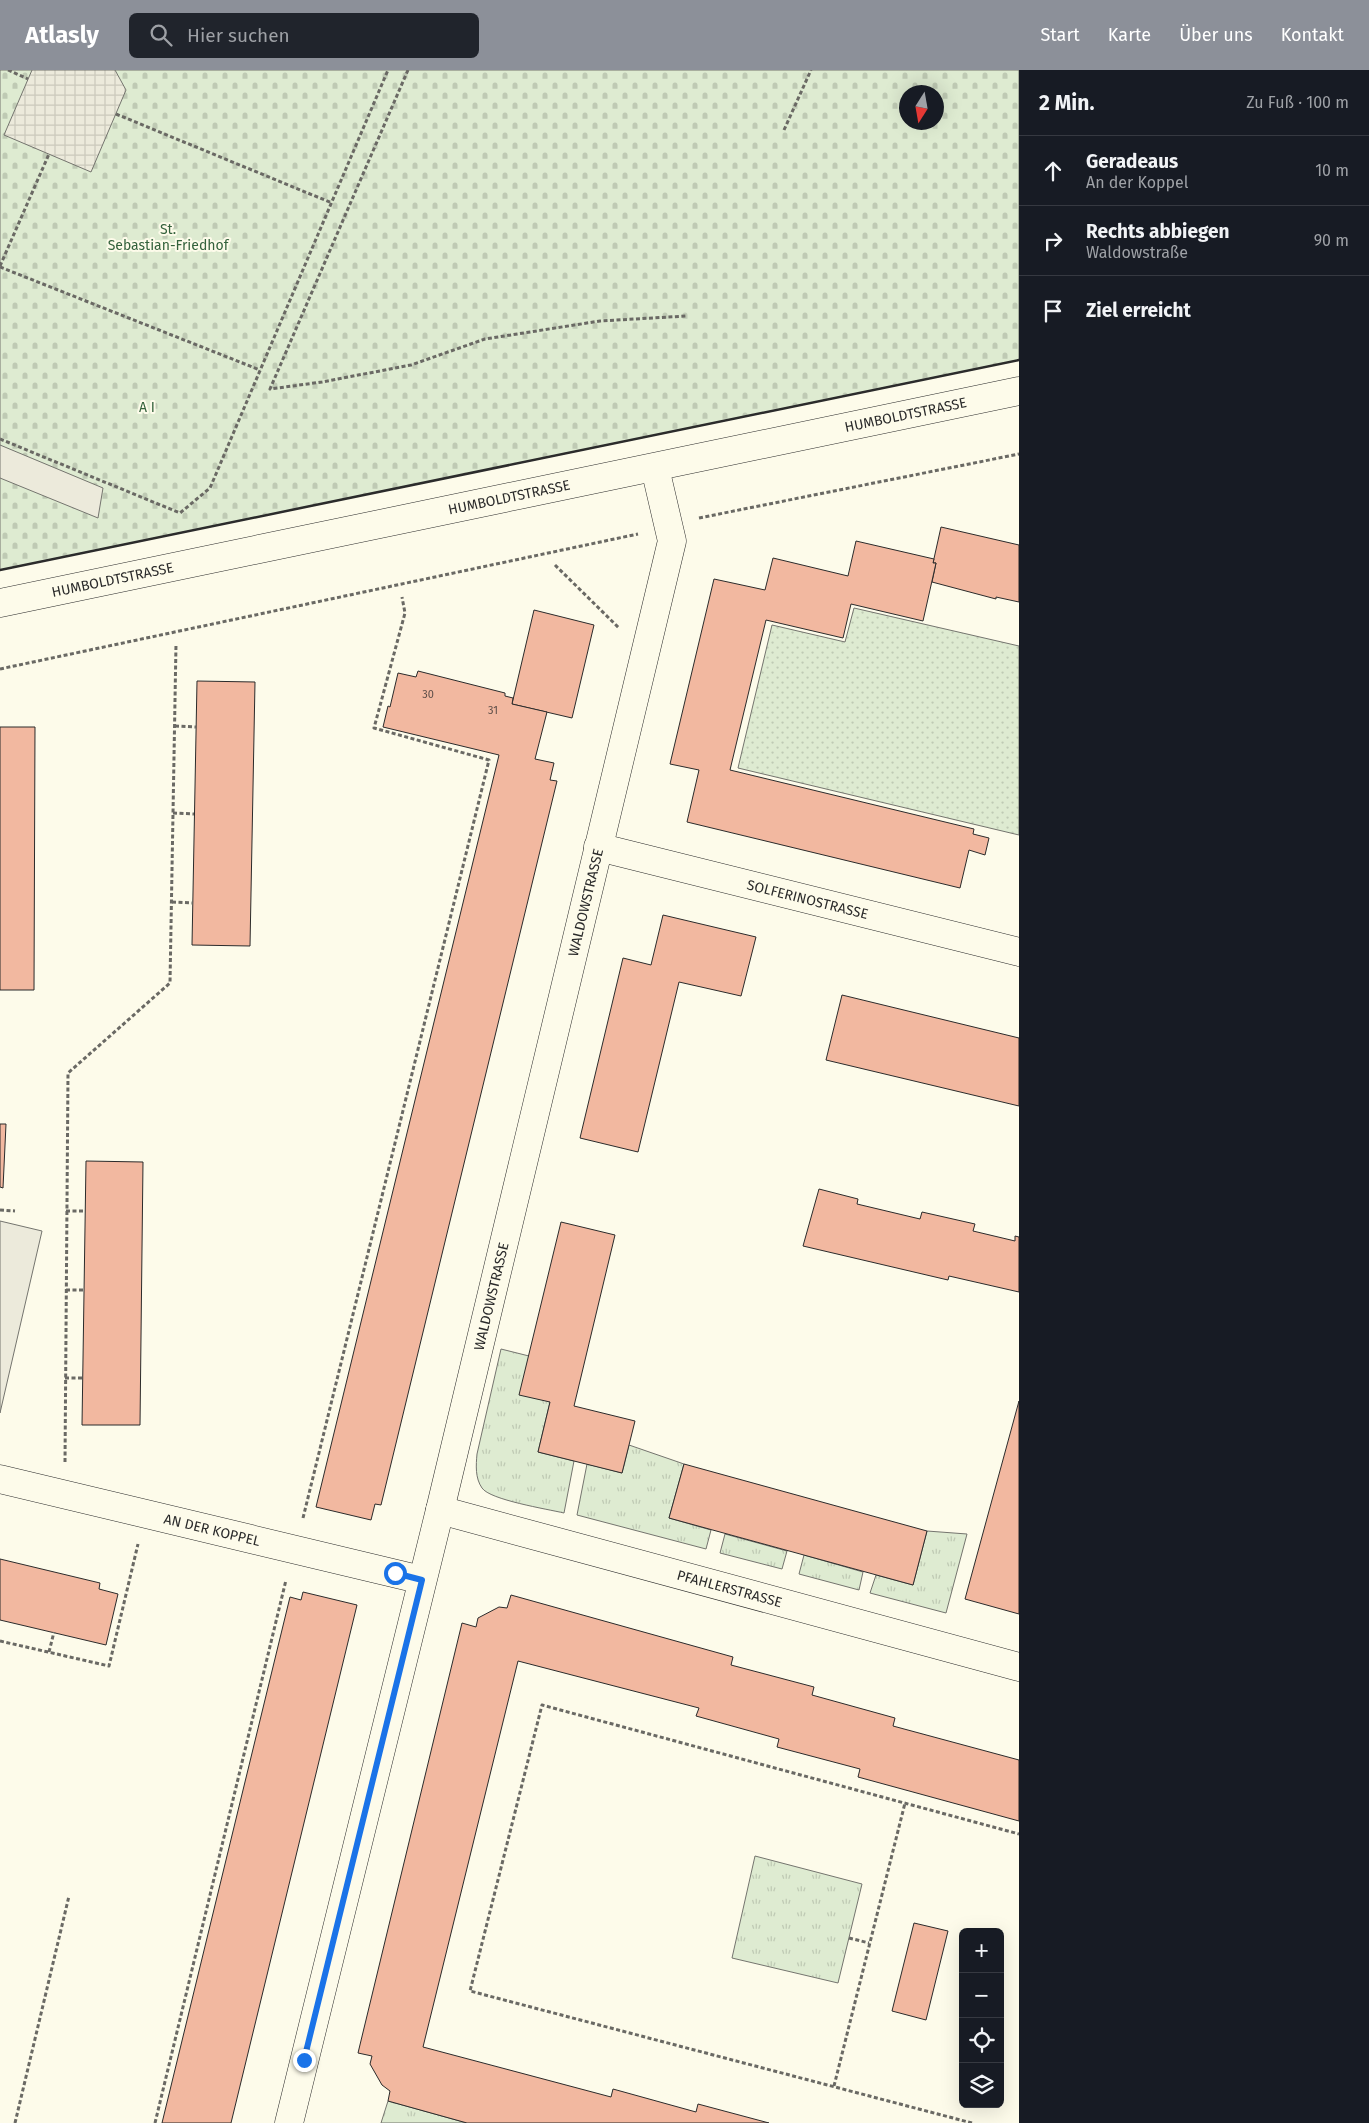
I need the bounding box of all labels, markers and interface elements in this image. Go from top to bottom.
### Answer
search box [129,13,479,58]
text: Atlasly [25,21,99,49]
icon: search [147,21,175,49]
text: Hier suchen [187,24,290,47]
text: Start [1040,24,1080,46]
text: Karte [1108,24,1151,46]
text: Über uns [1179,24,1253,46]
text: Kontakt [1281,24,1344,46]
north arrow [899,85,944,130]
text: 2 Min. [1039,90,1094,116]
text: Zu Fuß · 100 m [1246,93,1349,112]
text: Geradeaus [1086,150,1178,173]
icon: ahead [1039,157,1067,185]
text: 10 m [1315,161,1349,180]
text: An der Koppel [1086,173,1188,192]
text: Rechts abbiegen [1086,220,1229,243]
park label: St. Sebastian-Friedhof [108,221,230,254]
icon: right [1039,227,1067,255]
text: 90 m [1314,231,1349,250]
text: Waldowstraße [1086,243,1188,262]
icon: arrive [1039,297,1067,325]
text: Ziel erreicht [1086,299,1191,322]
street label: HUMBOLDTSTRASSE [843,394,968,436]
park label: A I [139,399,155,416]
street label: HUMBOLDTSTRASSE [447,477,572,519]
street label: HUMBOLDTSTRASSE [50,559,175,601]
house number: 30 [422,688,434,701]
house number: 31 [488,704,498,717]
street label: WALDOWSTRASSE [565,847,607,958]
street label: SOLFERINOSTRASSE [745,876,870,923]
street label: WALDOWSTRASSE [471,1241,513,1352]
street label: AN DER KOPPEL [162,1510,262,1550]
route start [384,1562,407,1585]
street label: PFAHLERSTRASSE [675,1567,784,1611]
map controls [959,1928,1004,2108]
button: + [959,1928,1004,1973]
button: − [959,1973,1004,2018]
button: locate [959,2018,1004,2063]
route end [293,2049,316,2072]
button: layers [959,2063,1004,2108]

